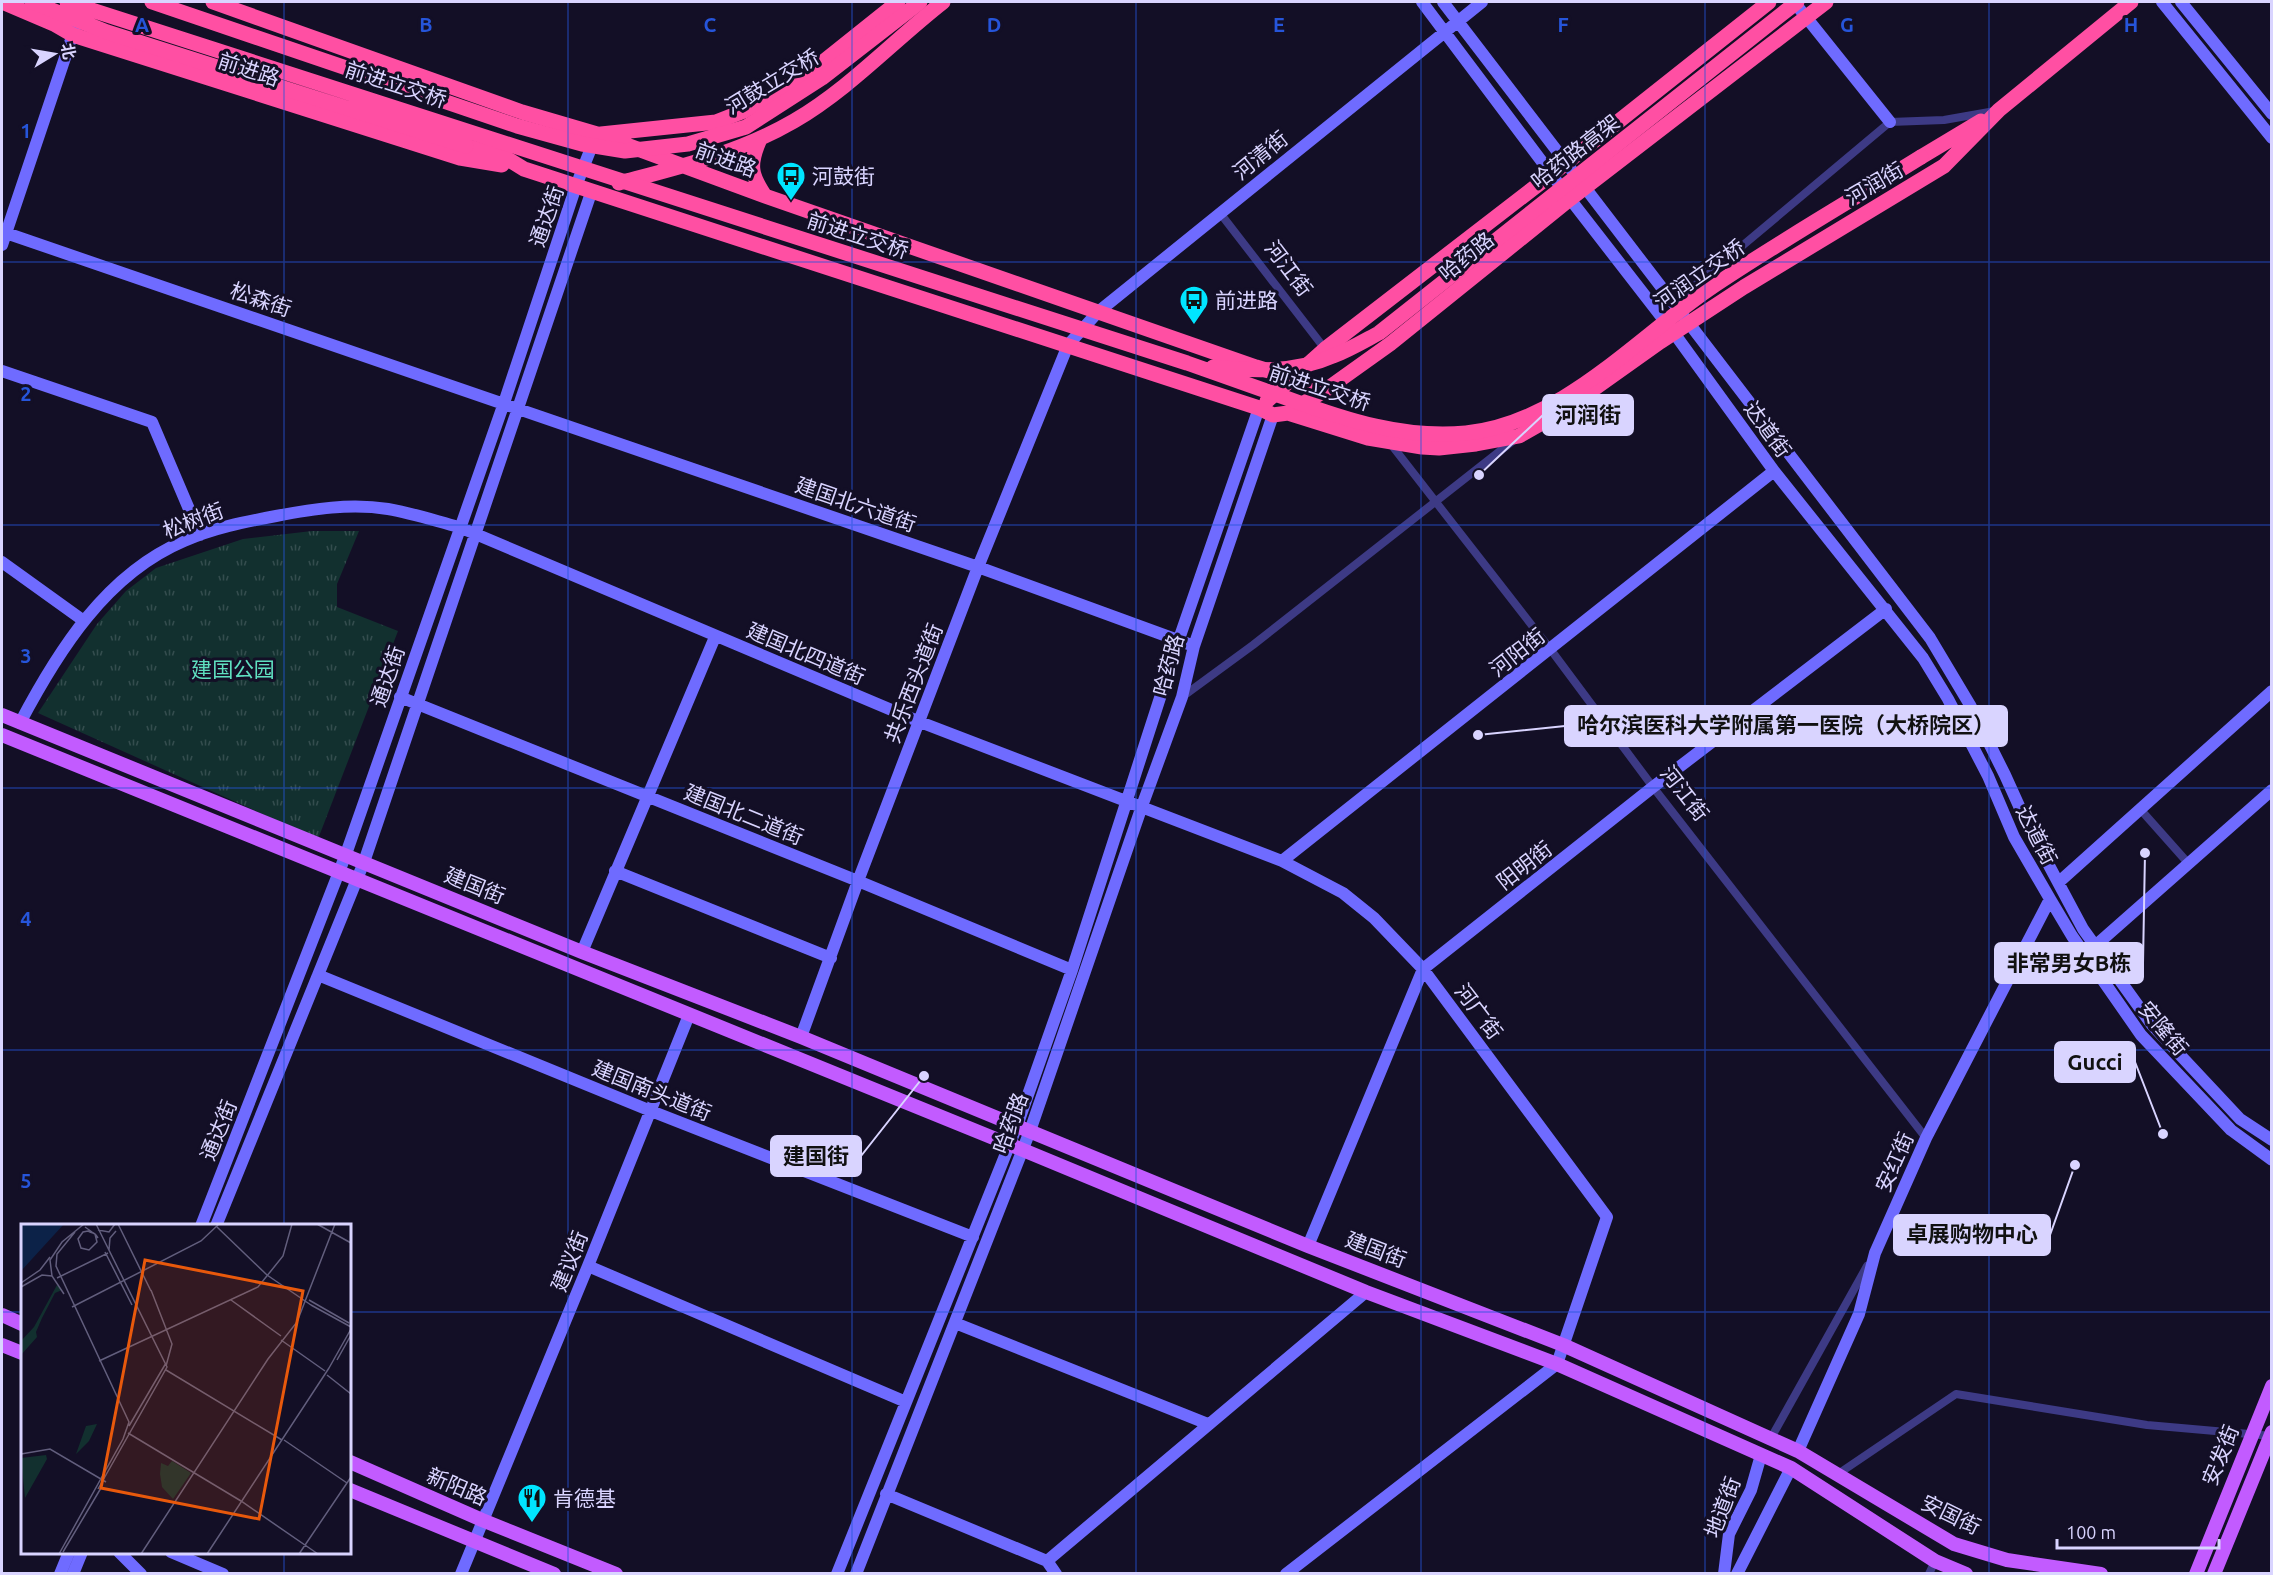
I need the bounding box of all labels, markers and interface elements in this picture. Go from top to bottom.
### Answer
text: A [135,13,149,36]
text: B [419,13,433,36]
text: C [704,13,717,36]
text: D [987,13,1001,36]
text: E [1273,13,1285,36]
text: F [1557,13,1569,36]
text: G [1840,13,1854,36]
text: H [2124,13,2138,36]
north arrow [24,24,84,84]
text: 北 [58,42,79,61]
street label: 河鼓立交桥 [721,44,823,118]
street label: 前进路 [215,48,283,90]
street label: 前进立交桥 [342,56,450,112]
street label: 哈药路高架 [1526,109,1624,193]
text: 1 [20,119,32,142]
street label: 河清街 [1228,126,1292,184]
street label: 前进路 [692,137,760,181]
street label: 河润街 [1841,157,1907,209]
bus stop icon: 河鼓街 [775,160,807,202]
place label: 河鼓街 [812,164,875,188]
street label: 通达街 [524,182,568,250]
street label: 前进立交桥 [804,207,912,263]
street label: 哈药路 [1434,227,1498,285]
street label: 河润立交桥 [1649,234,1749,314]
street label: 河江街 [1260,236,1318,300]
street label: 松森街 [227,277,295,321]
bus stop icon: 前进路 [1178,284,1210,326]
place label: 前进路 [1215,288,1278,312]
street label: 前进立交桥 [1266,359,1374,415]
text: 2 [20,382,32,405]
callout: 河润街 [1543,395,1633,435]
street label: 达道街 [1740,396,1796,462]
text: 河润街 [1555,402,1621,427]
street label: 建国北六道街 [793,472,919,536]
street label: 松树街 [159,498,227,542]
street label: 建国北四道街 [743,617,869,689]
street label: 共乐西头道街 [879,620,947,746]
street label: 河阳街 [1485,623,1549,681]
street label: 哈药路 [1148,631,1188,699]
street label: 通达街 [365,642,409,710]
text: 3 [20,644,32,667]
park label: 建国公园 [191,657,275,681]
callout: 哈尔滨医科大学附属第一医院（大桥院区） [1565,706,2007,746]
text: 哈尔滨医科大学附属第一医院（大桥院区） [1577,712,1995,737]
street label: 河江街 [1656,761,1714,825]
street label: 建国北二道街 [681,779,807,849]
street label: 达道街 [2012,801,2062,869]
street label: 阳明街 [1492,836,1556,894]
street label: 建国街 [441,862,509,908]
text: 4 [20,907,32,930]
callout: 非常男女B栋 [1995,943,2143,983]
text: 非常男女B栋 [2007,950,2131,975]
street label: 河广街 [1450,979,1508,1043]
street label: 安隆街 [2135,996,2193,1060]
callout: Gucci [2055,1042,2135,1082]
text: Gucci [2067,1049,2123,1074]
street label: 建国南头道街 [589,1055,715,1125]
street label: 哈药路 [988,1089,1032,1157]
street label: 通达街 [195,1096,241,1164]
street label: 安红街 [1870,1128,1918,1196]
callout: 建国街 [771,1136,861,1176]
text: 建国街 [783,1143,849,1168]
text: 5 [20,1169,32,1192]
callout: 卓展购物中心 [1894,1215,2050,1255]
text: 卓展购物中心 [1906,1221,2038,1246]
inset map [21,1224,351,1554]
street label: 建议街 [546,1227,592,1295]
street label: 建国街 [1342,1227,1410,1271]
street label: 安发街 [2197,1421,2243,1489]
street label: 新阳路 [423,1463,491,1509]
street label: 地道街 [1700,1473,1744,1541]
restaurant icon: 肯德基 [516,1482,548,1524]
place label: 肯德基 [553,1486,616,1510]
street label: 安国街 [1917,1489,1985,1539]
scale bar [2057,1512,2219,1550]
text: 100 m [2066,1522,2116,1542]

